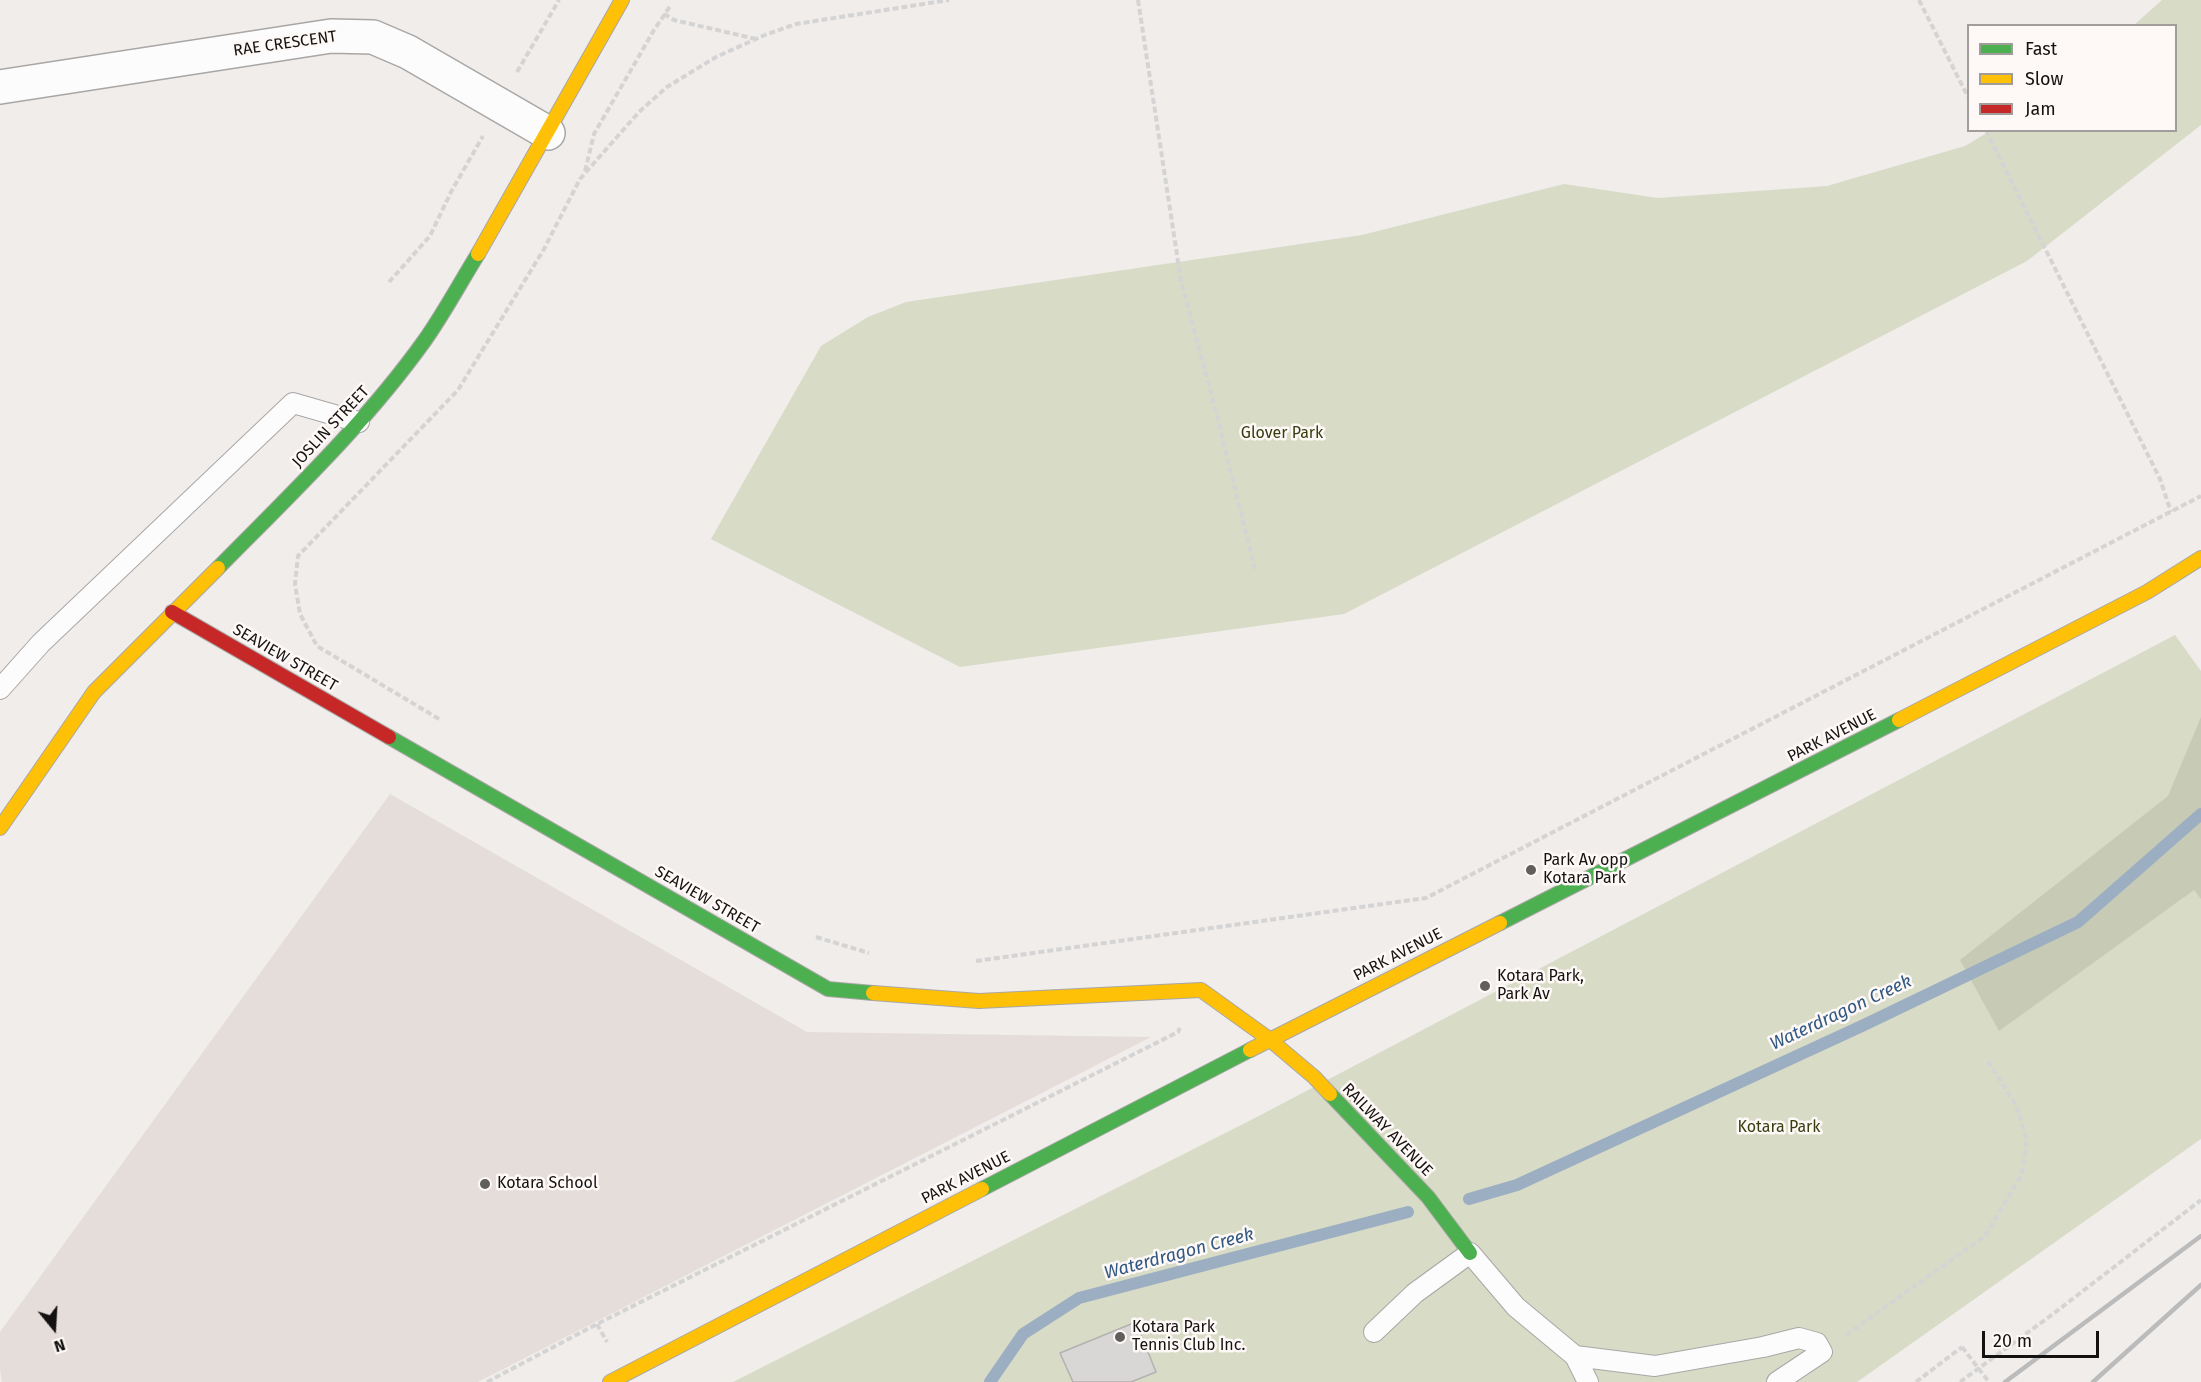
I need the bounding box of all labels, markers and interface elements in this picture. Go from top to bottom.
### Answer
legend [1967,24,2177,132]
street label: RAE CRESCENT [232,27,338,61]
text: Fast [2025,38,2057,60]
text: Slow [2025,68,2063,90]
text: Jam [2025,98,2056,120]
street label: JOSLIN STREET [288,382,374,472]
park label: Glover Park [1241,424,1323,444]
street label: SEAVIEW STREET [229,620,341,696]
street label: PARK AVENUE [1784,705,1880,767]
place label: Park Av opp Kotara Park [1543,851,1628,889]
street label: SEAVIEW STREET [651,862,763,938]
marker: Park Av opp Kotara Park [1524,863,1538,877]
street label: PARK AVENUE [1350,924,1446,986]
place label: Kotara Park, Park Av [1497,967,1584,1005]
water label: Waterdragon Creek [1767,971,1915,1055]
marker: Kotara Park, Park Av [1478,979,1492,993]
street label: RAILWAY AVENUE [1338,1079,1436,1181]
park label: Kotara Park [1738,1118,1820,1138]
street label: PARK AVENUE [918,1147,1014,1209]
place label: Kotara School [497,1174,598,1194]
marker: Kotara School [478,1177,492,1191]
water label: Waterdragon Creek [1102,1224,1256,1284]
north arrow [24,1298,84,1358]
place label: Kotara Park Tennis Club Inc. [1132,1318,1245,1356]
scale bar [1985,1319,2102,1357]
marker: Kotara Park Tennis Club Inc. [1113,1330,1127,1344]
text: 20 m [1993,1330,2032,1352]
text: N [52,1335,68,1356]

